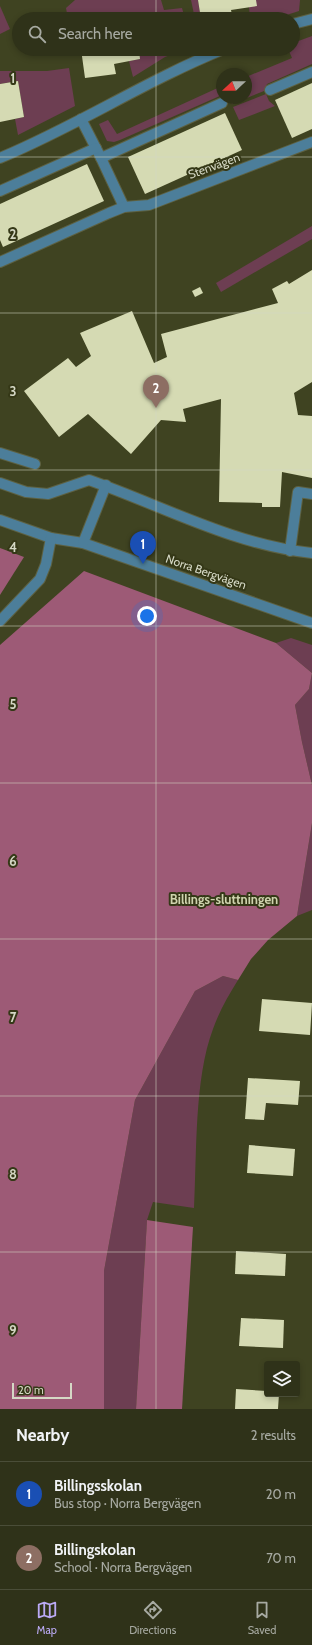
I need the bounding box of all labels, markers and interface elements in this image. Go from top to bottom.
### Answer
search box [12,12,300,56]
icon: search [26,23,48,45]
text: Search here [58,25,133,43]
north arrow [216,68,252,104]
text: 1 [11,70,15,86]
street label: Stenvägen [186,149,242,182]
text: 2 [10,226,17,242]
pin: 2 [143,375,169,408]
text: 3 [9,383,17,399]
pin: 1 [130,531,156,564]
text: 4 [9,539,17,555]
street label: Norra Bergvägen [164,551,249,592]
your location [137,606,157,626]
text: 5 [10,696,17,712]
text: 6 [9,853,17,869]
district label: Billings-sluttningen [170,891,278,907]
text: 7 [10,1009,17,1025]
text: 8 [9,1166,17,1182]
text: 9 [9,1322,17,1338]
map controls [264,1361,300,1397]
button: layers [264,1361,300,1397]
scale bar [12,1381,72,1400]
text: 20 m [18,1383,44,1397]
text: Nearby [16,1425,69,1445]
text: 2 results [251,1427,296,1443]
text: Billingsskolan [54,1477,142,1495]
text: 1 [27,1486,31,1502]
text: 20 m [266,1486,296,1502]
text: Bus stop · Norra Bergvägen [54,1495,201,1511]
text: Billingskolan [54,1541,136,1559]
text: 2 [26,1550,32,1566]
text: 70 m [266,1550,296,1566]
text: School · Norra Bergvägen [54,1559,192,1575]
tab: Map [36,1599,58,1637]
tab: Directions [129,1599,176,1637]
tab: Saved [248,1599,276,1637]

